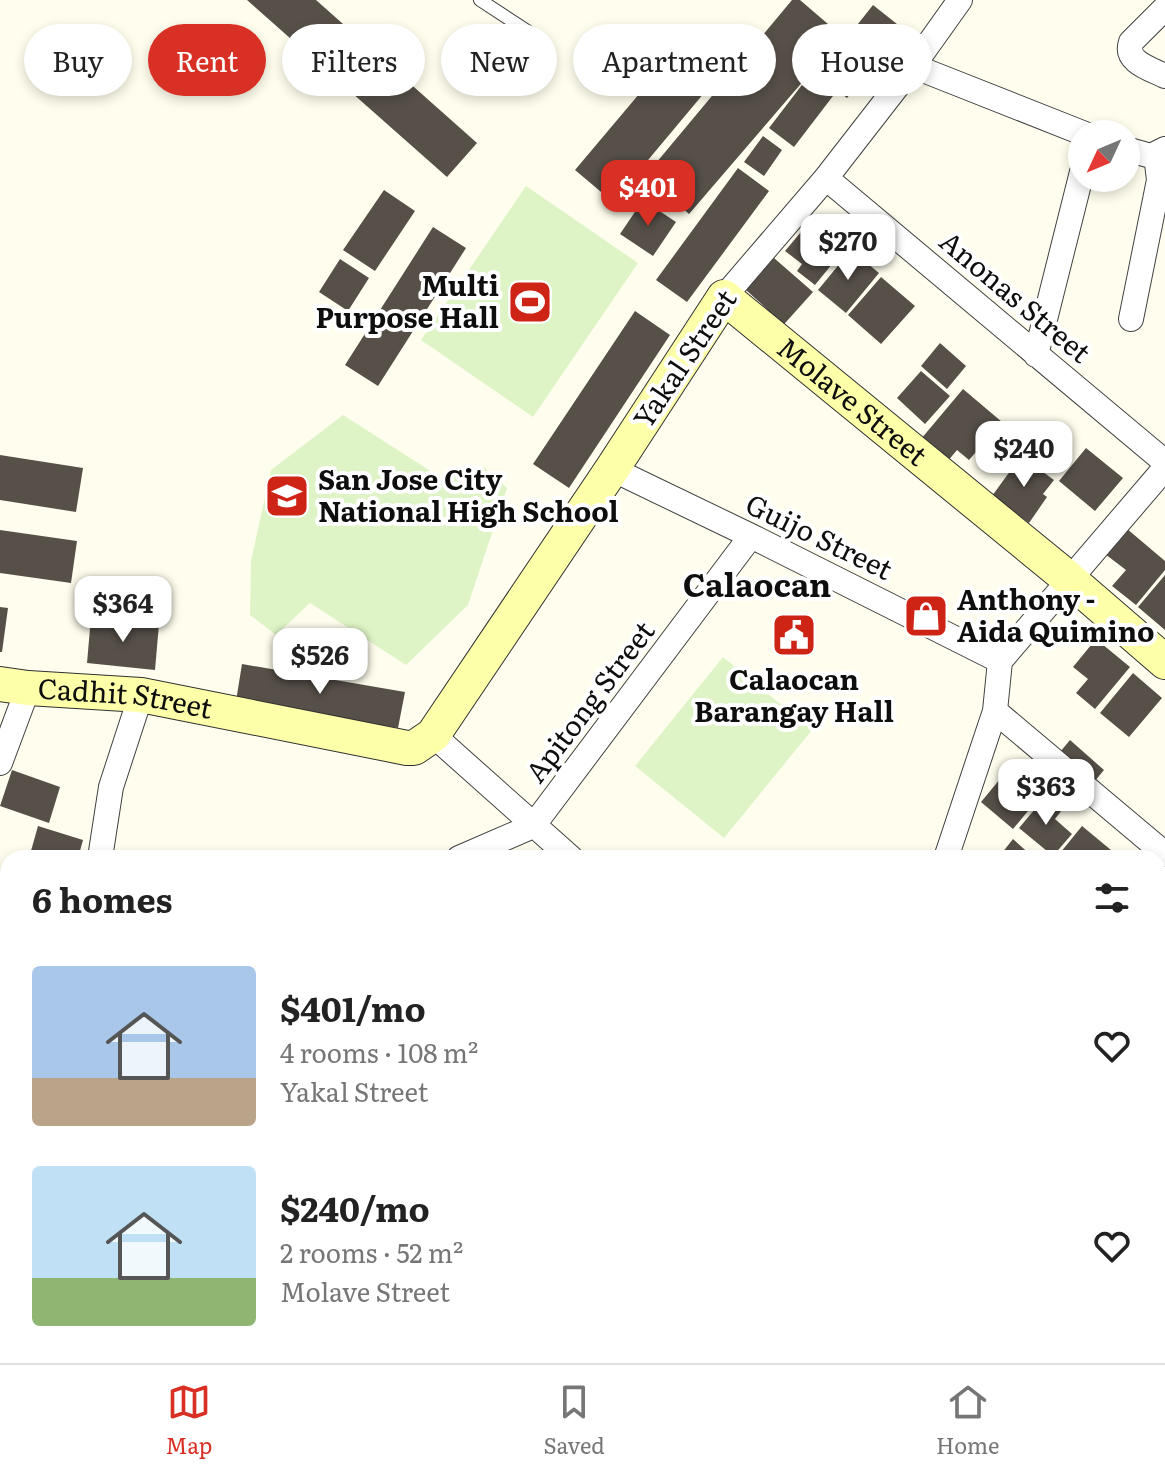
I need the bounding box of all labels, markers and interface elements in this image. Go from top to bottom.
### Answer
chip: Buy [24,24,132,96]
chip: Rent [148,24,266,96]
chip: Filters [282,24,425,96]
chip: New [441,24,557,96]
chip: Apartment [573,24,776,96]
chip: House [792,24,932,96]
north arrow [1068,120,1140,192]
map controls [1068,120,1140,192]
pin: $401 [601,160,695,228]
text: $401 [619,166,677,205]
pin: $270 [801,214,895,282]
text: $270 [818,220,878,259]
street label: Anonas Street [931,220,1102,372]
place label: Multi Purpose Hall [315,263,499,337]
sports icon: Multi Purpose Hall [506,278,554,326]
street label: Yakal Street [621,279,746,436]
street label: Molave Street [769,326,938,475]
pin: $240 [977,421,1071,489]
text: $240 [993,427,1055,466]
place label: San Jose City National High School [318,457,619,531]
school or university icon: San Jose City National High School [263,472,311,520]
street label: Guijo Street [739,482,901,589]
district label: Calaocan [683,559,831,607]
pin: $364 [76,576,170,644]
place label: Anthony - Aida Quimino [957,577,1155,651]
text: $364 [93,582,153,621]
shop icon: Anthony - Aida Quimino [902,592,950,640]
street label: Apitong Street [514,611,664,790]
public building icon: Calaocan Barangay Hall [770,611,818,659]
pin: $526 [273,628,367,696]
text: $526 [291,634,349,673]
place label: Calaocan Barangay Hall [694,657,894,731]
street label: Cadhit Street [37,666,217,728]
pin: $363 [999,759,1093,827]
text: $363 [1016,765,1076,804]
text: 6 homes [32,873,172,923]
icon: filters [1090,876,1134,920]
text: $401/mo [280,982,426,1032]
icon: home [96,998,192,1094]
icon: heart [1090,1024,1134,1068]
text: 4 rooms · 108 m² [280,1032,478,1071]
text: Yakal Street [280,1071,428,1110]
text: $240/mo [280,1182,430,1232]
icon: home [96,1198,192,1294]
icon: heart [1090,1224,1134,1268]
text: 2 rooms · 52 m² [280,1232,463,1271]
text: Molave Street [280,1271,450,1310]
tab: Map [166,1380,212,1461]
tab: Saved [544,1380,605,1461]
tab: Home [936,1380,999,1461]

